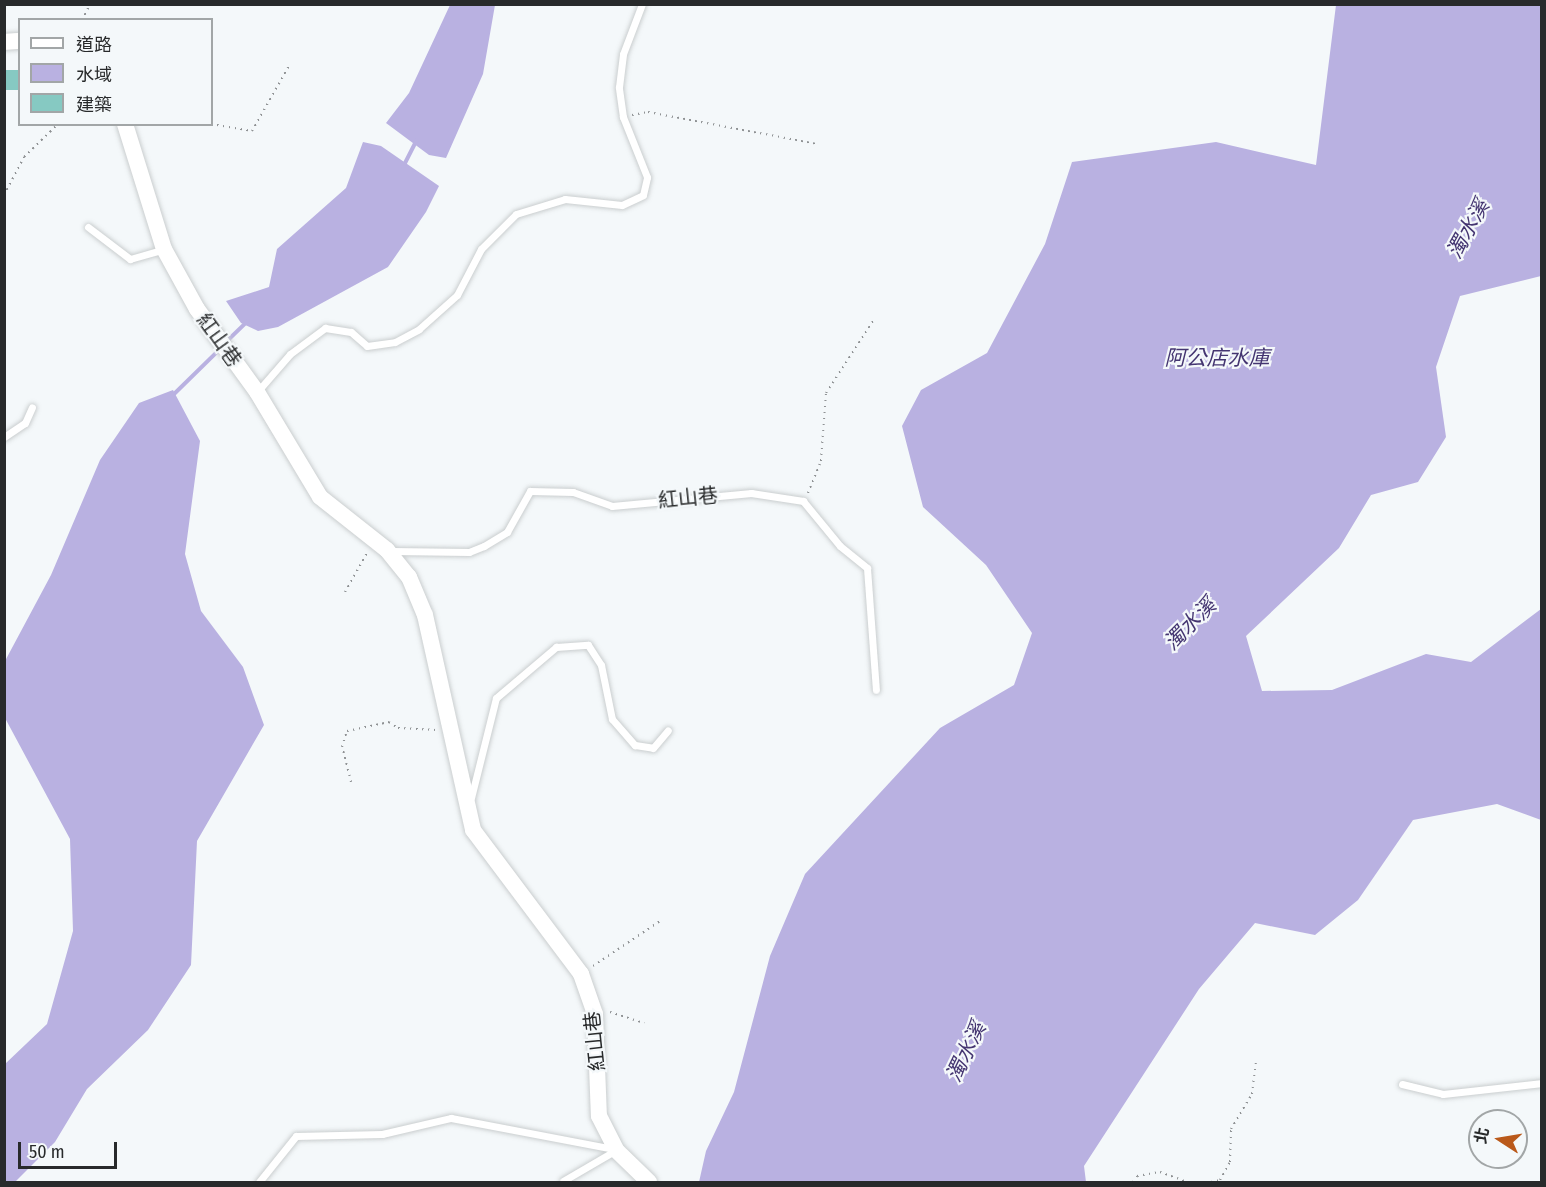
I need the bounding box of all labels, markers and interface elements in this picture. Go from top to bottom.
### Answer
legend [18,18,213,126]
text: 道路 [76,34,112,56]
text: 水域 [76,64,112,86]
text: 建築 [76,94,112,116]
water label: 濁水溪 [1442,195,1494,263]
street label: 紅山巷 [192,309,246,371]
water label: 阿公店水庫 [1165,345,1269,371]
street label: 紅山巷 [657,483,719,513]
water label: 濁水溪 [1159,593,1221,655]
street label: 紅山巷 [580,1010,610,1072]
water label: 濁水溪 [941,1018,991,1086]
north arrow [1468,1109,1528,1169]
text: 北 [1471,1126,1493,1145]
scale bar [21,1130,120,1168]
text: 50 m [29,1141,65,1163]

